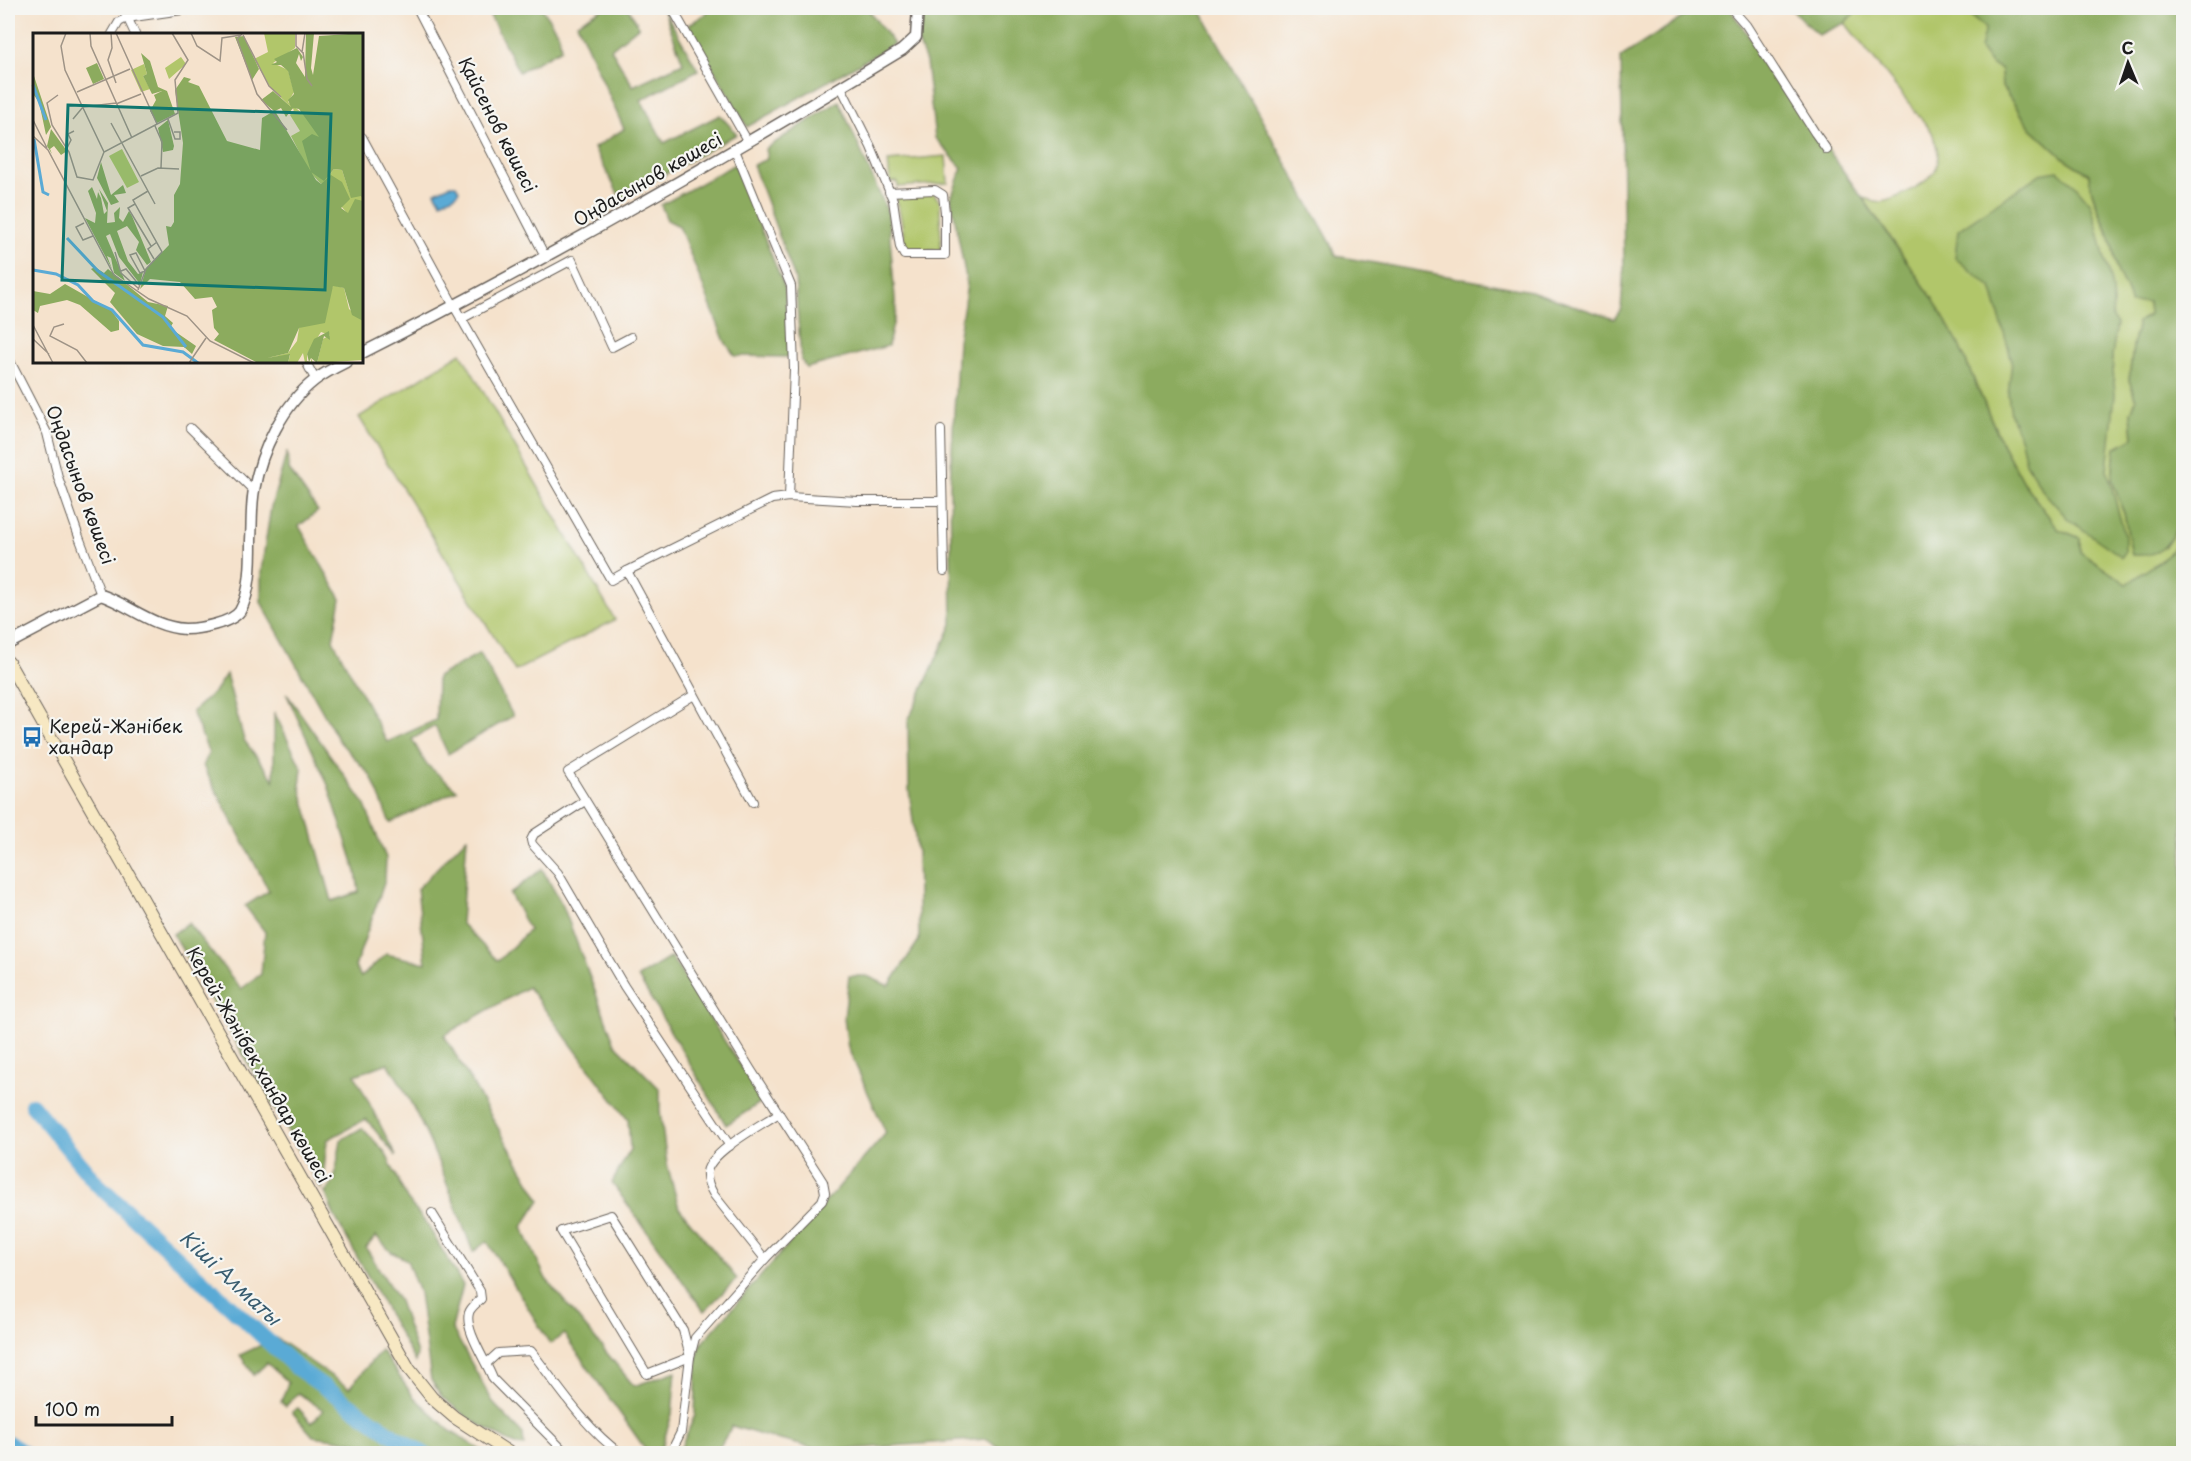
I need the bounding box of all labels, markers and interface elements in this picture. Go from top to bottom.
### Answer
inset map [33,33,363,363]
north arrow [2098,33,2158,93]
text: С [2121,35,2134,59]
street label: Қайсенов көшесі [452,52,544,197]
street label: Оңдасынов көшесі [568,125,727,232]
street label: Оңдасынов көшесі [40,401,123,568]
place label: Керей-Жәнібек хандар [49,712,183,760]
bus stop icon: Керей-Жәнібек хандар [20,725,44,749]
street label: Керей-Жәнібек хандар көшесі [180,941,338,1188]
water label: Кіші Алматы [173,1223,289,1333]
scale bar [36,1389,172,1427]
text: 100 m [45,1395,100,1422]

